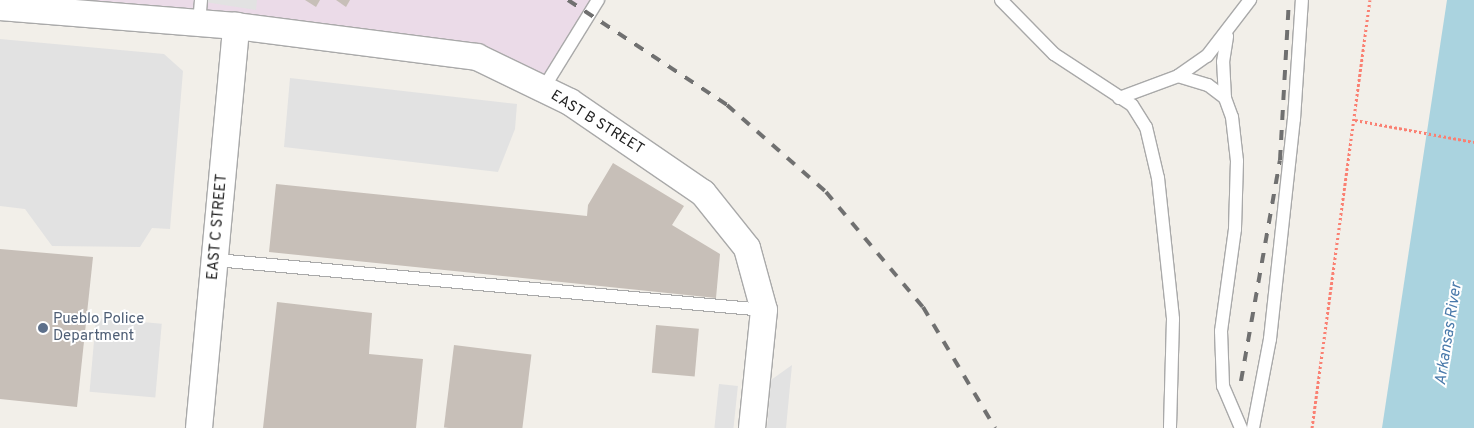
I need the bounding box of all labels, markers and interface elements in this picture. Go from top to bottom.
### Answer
street label: EAST B STREET [547,87,647,159]
street label: EAST C STREET [204,173,232,281]
water label: Arkansas River [1431,281,1467,387]
place label: Pueblo Police Department [53,310,144,345]
marker: Pueblo Police Department [37,322,49,334]

